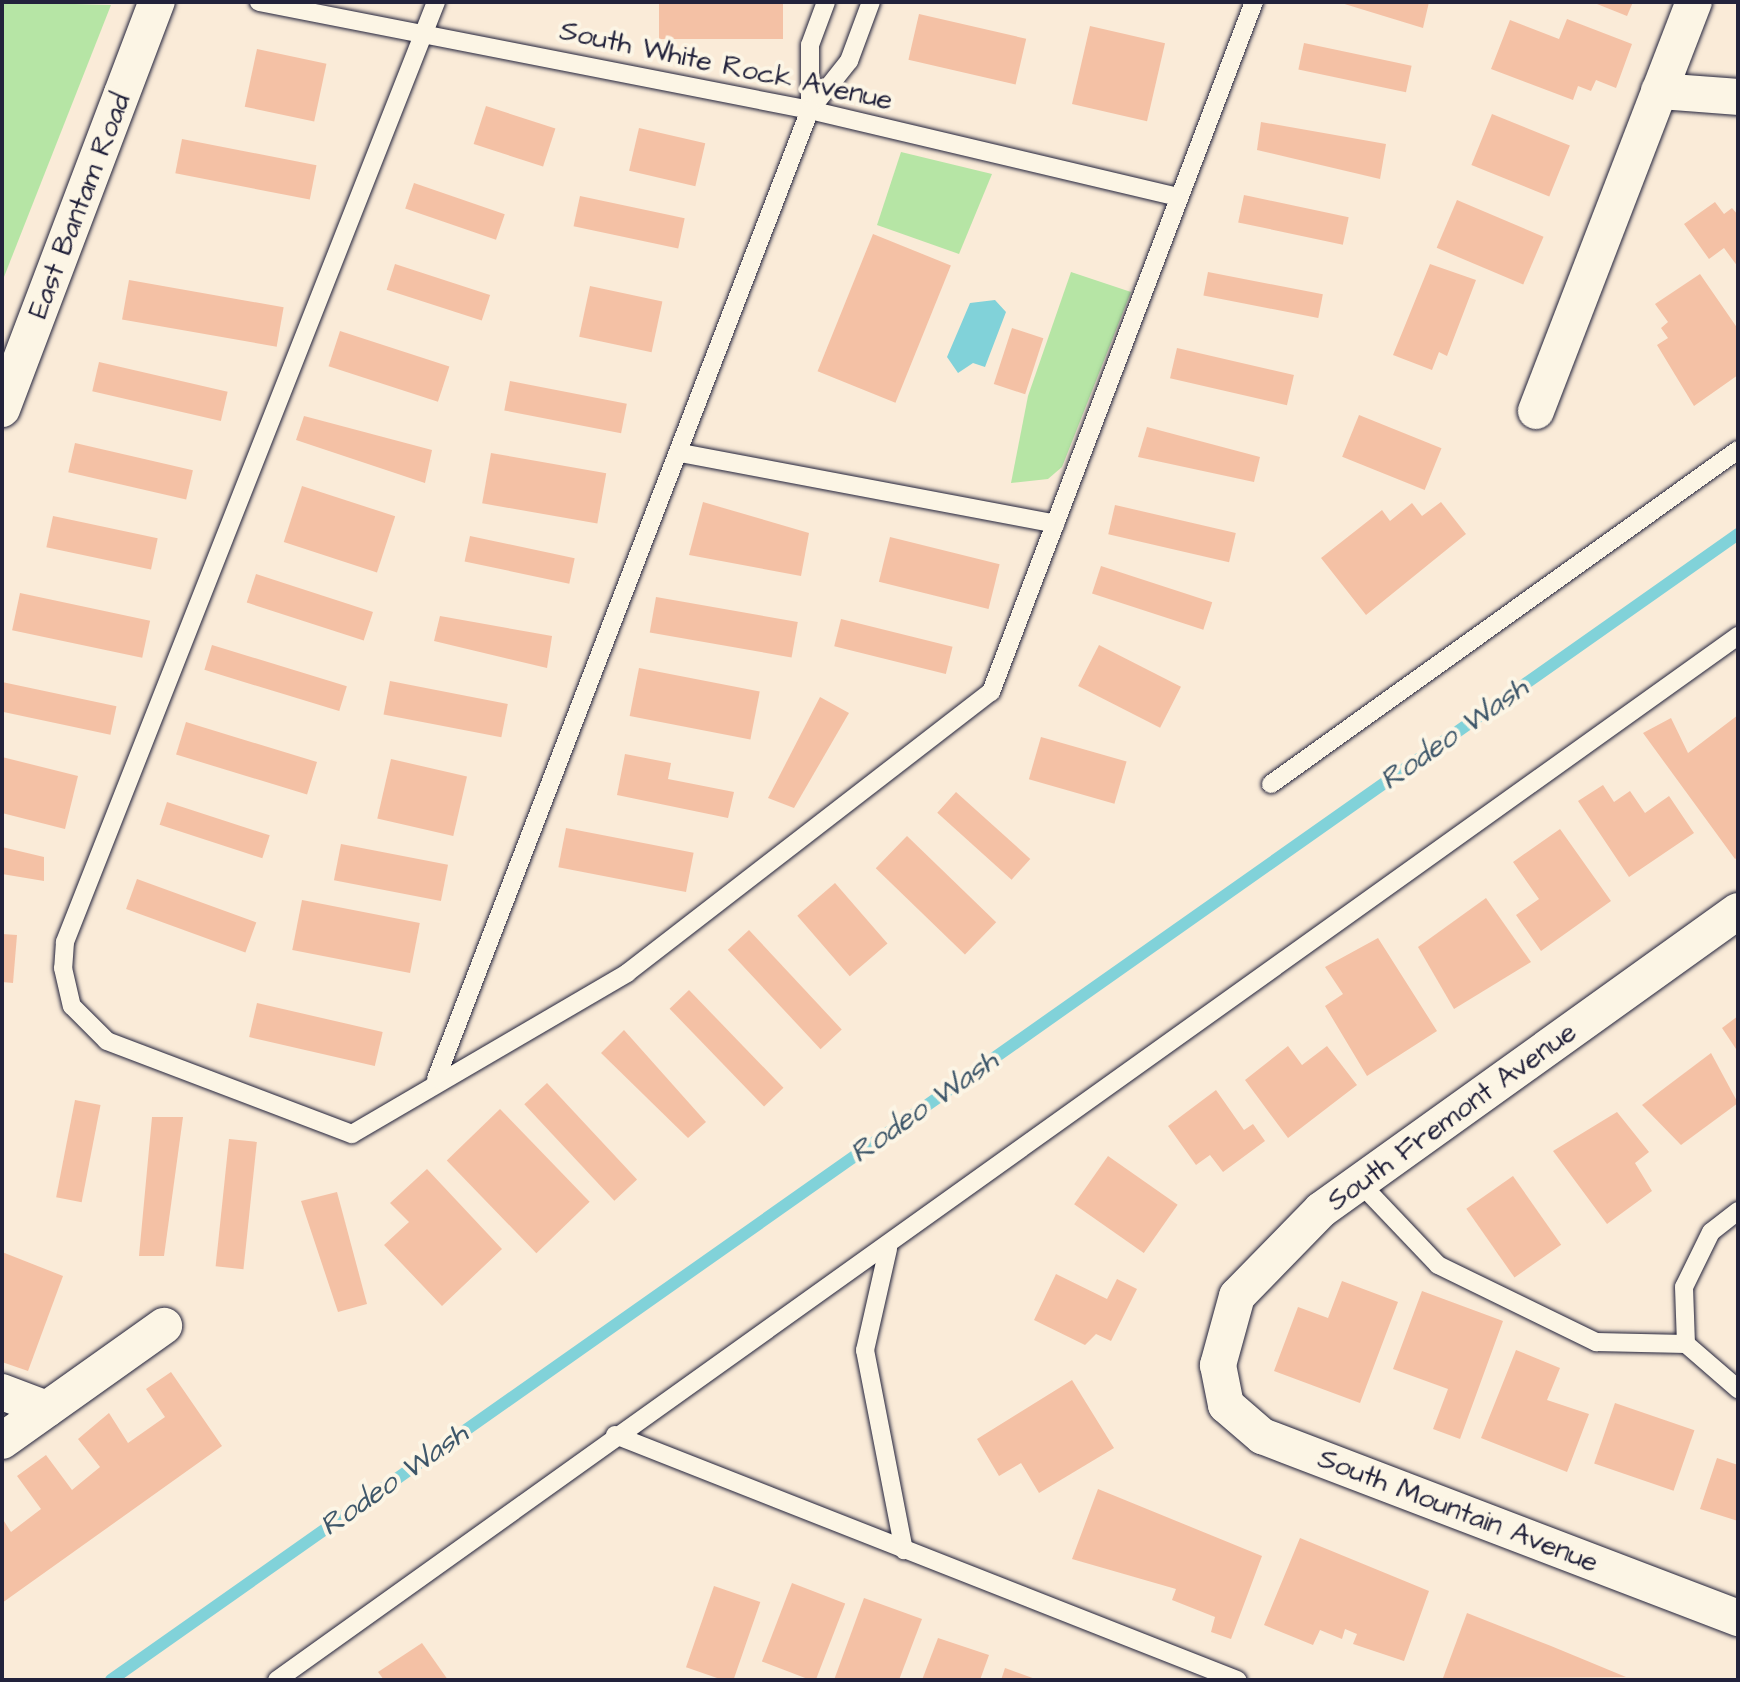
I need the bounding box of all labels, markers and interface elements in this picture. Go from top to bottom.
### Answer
street label: South White Rock Avenue [557,14,895,118]
street label: East Bantam Road [22,89,138,323]
water label: Rodeo Wash [1373,670,1535,798]
street label: South Fremont Avenue [1321,1015,1583,1219]
water label: Rodeo Wash [843,1043,1005,1171]
water label: Rodeo Wash [313,1416,475,1544]
street label: South Mountain Avenue [1313,1442,1603,1580]

